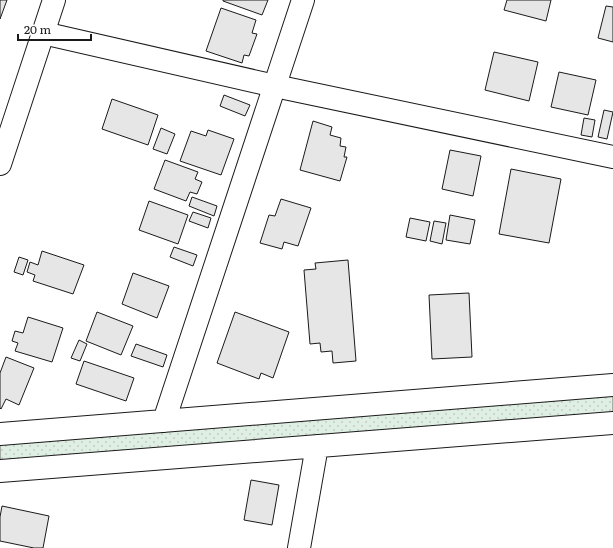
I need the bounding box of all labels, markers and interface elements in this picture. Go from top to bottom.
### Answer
scale bar [18,16,91,42]
text: 20 m [24,20,51,38]

